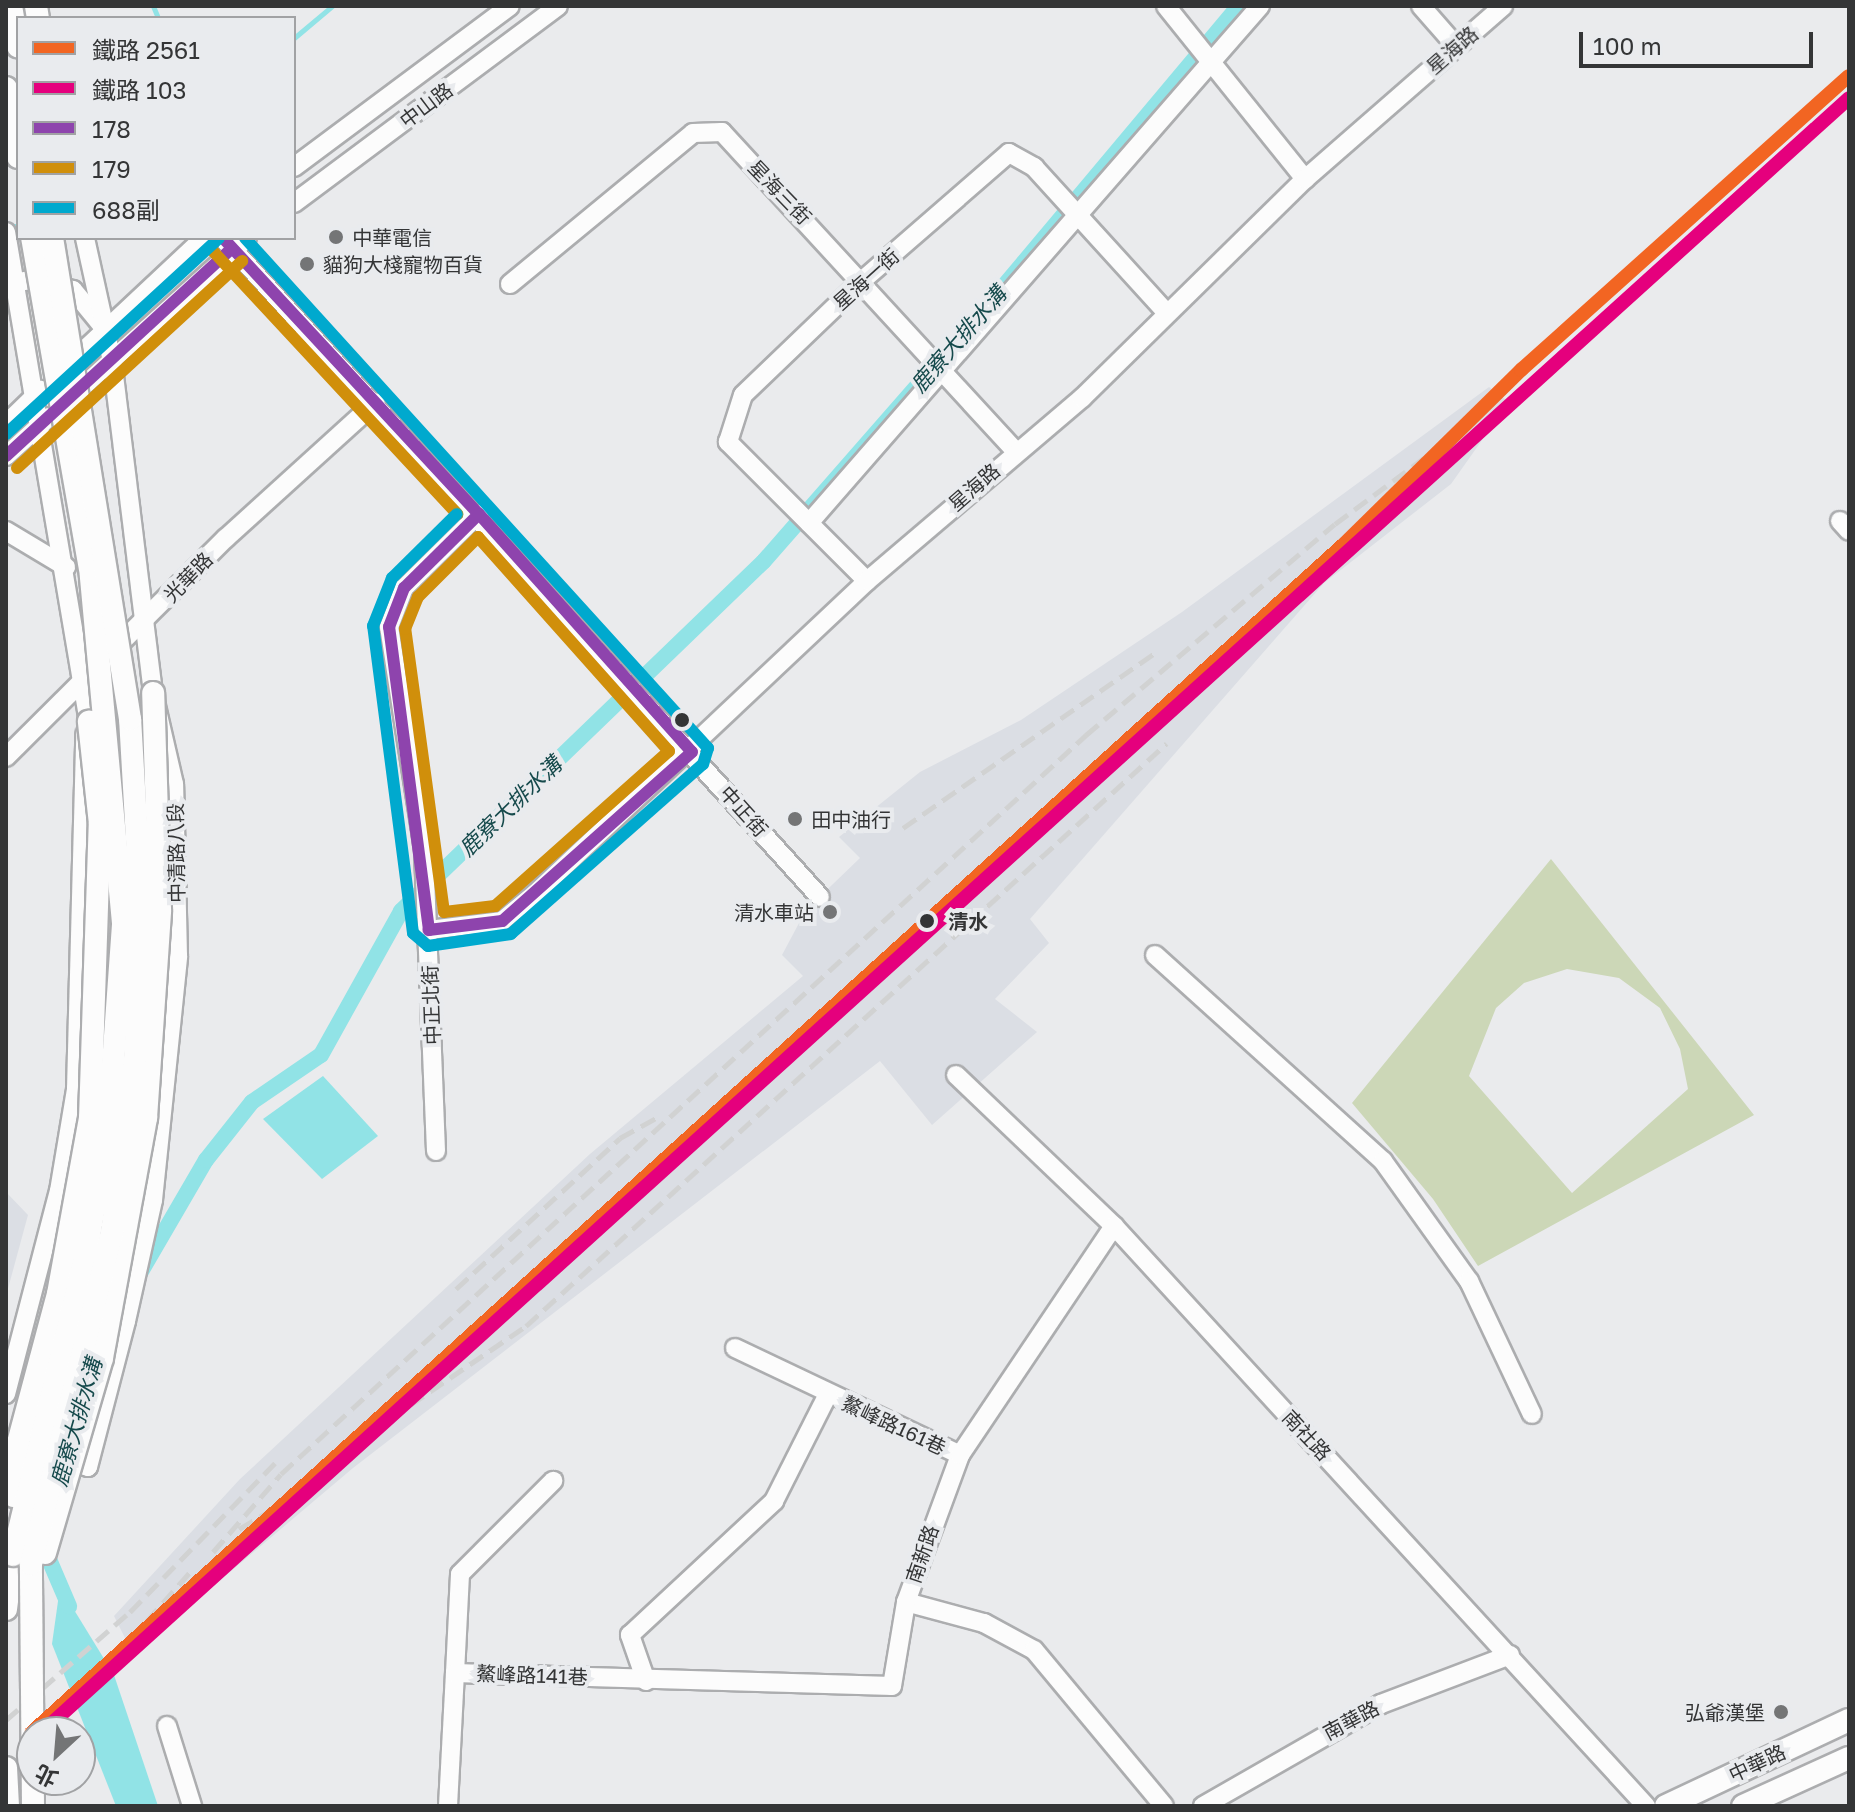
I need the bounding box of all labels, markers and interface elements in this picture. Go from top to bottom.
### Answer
legend [16,16,296,240]
scale bar [1583,16,1817,66]
street label: 星海路 [1421,21,1483,79]
text: 100 m [1593,31,1662,60]
text: 鐵路 2561 [92,35,200,64]
text: 鐵路 103 [92,75,187,104]
street label: 中山路 [395,77,457,133]
text: 178 [92,114,131,143]
text: 179 [92,154,131,183]
street label: 星海三街 [744,155,816,229]
text: 688副 [92,195,160,224]
place label: 中華電信 [352,225,432,249]
marker: 中華電信 [327,228,345,246]
street label: 星海一街 [828,243,904,315]
place label: 貓狗大棧寵物百貨 [323,252,483,276]
marker: 貓狗大棧寵物百貨 [298,255,316,273]
water label: 鹿寮大排水溝 [905,281,1011,397]
street label: 星海路 [943,458,1005,516]
street label: 光華路 [159,547,217,607]
unlabelled marker [674,712,690,728]
water label: 鹿寮大排水溝 [453,751,567,861]
street label: 中正街 [715,781,773,841]
street label: 中清路八段 [163,803,189,903]
place label: 田中油行 [811,807,891,831]
marker: 田中油行 [786,810,804,828]
place label: 清水車站 [734,900,814,924]
marker: 清水車站 [821,903,839,921]
marker: 清水 [913,907,941,935]
place label: 清水 [948,909,988,933]
street label: 中正北街 [418,965,444,1045]
water label: 鹿寮大排水溝 [45,1355,107,1489]
street label: 鰲峰路161巷 [838,1391,950,1459]
street label: 南社路 [1278,1405,1336,1465]
street label: 南新路 [901,1522,943,1586]
street label: 鰲峰路141巷 [476,1661,588,1689]
street label: 南華路 [1319,1695,1383,1745]
place label: 弘爺漢堡 [1685,1700,1765,1724]
marker: 弘爺漢堡 [1772,1703,1790,1721]
north arrow [16,1716,96,1796]
street label: 中華路 [1725,1739,1789,1787]
text: 北 [30,1759,62,1793]

